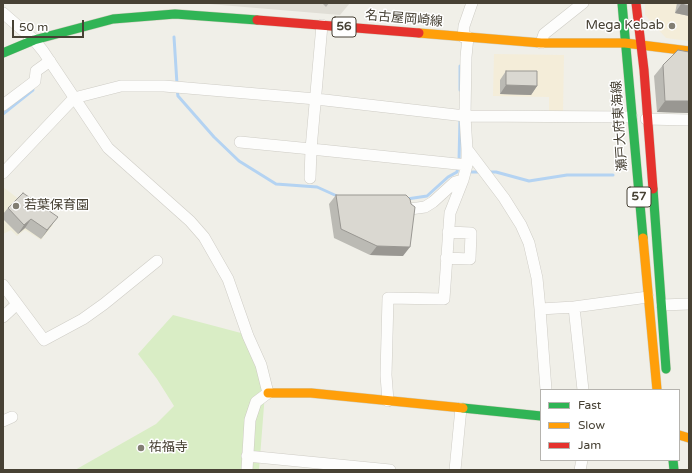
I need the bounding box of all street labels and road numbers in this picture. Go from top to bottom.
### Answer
street label: 名古屋岡崎線 [364,8,444,30]
road number: 56 [332,17,356,37]
street label: 瀬戸大府東海線 [609,80,631,172]
road number: 57 [627,187,651,207]

